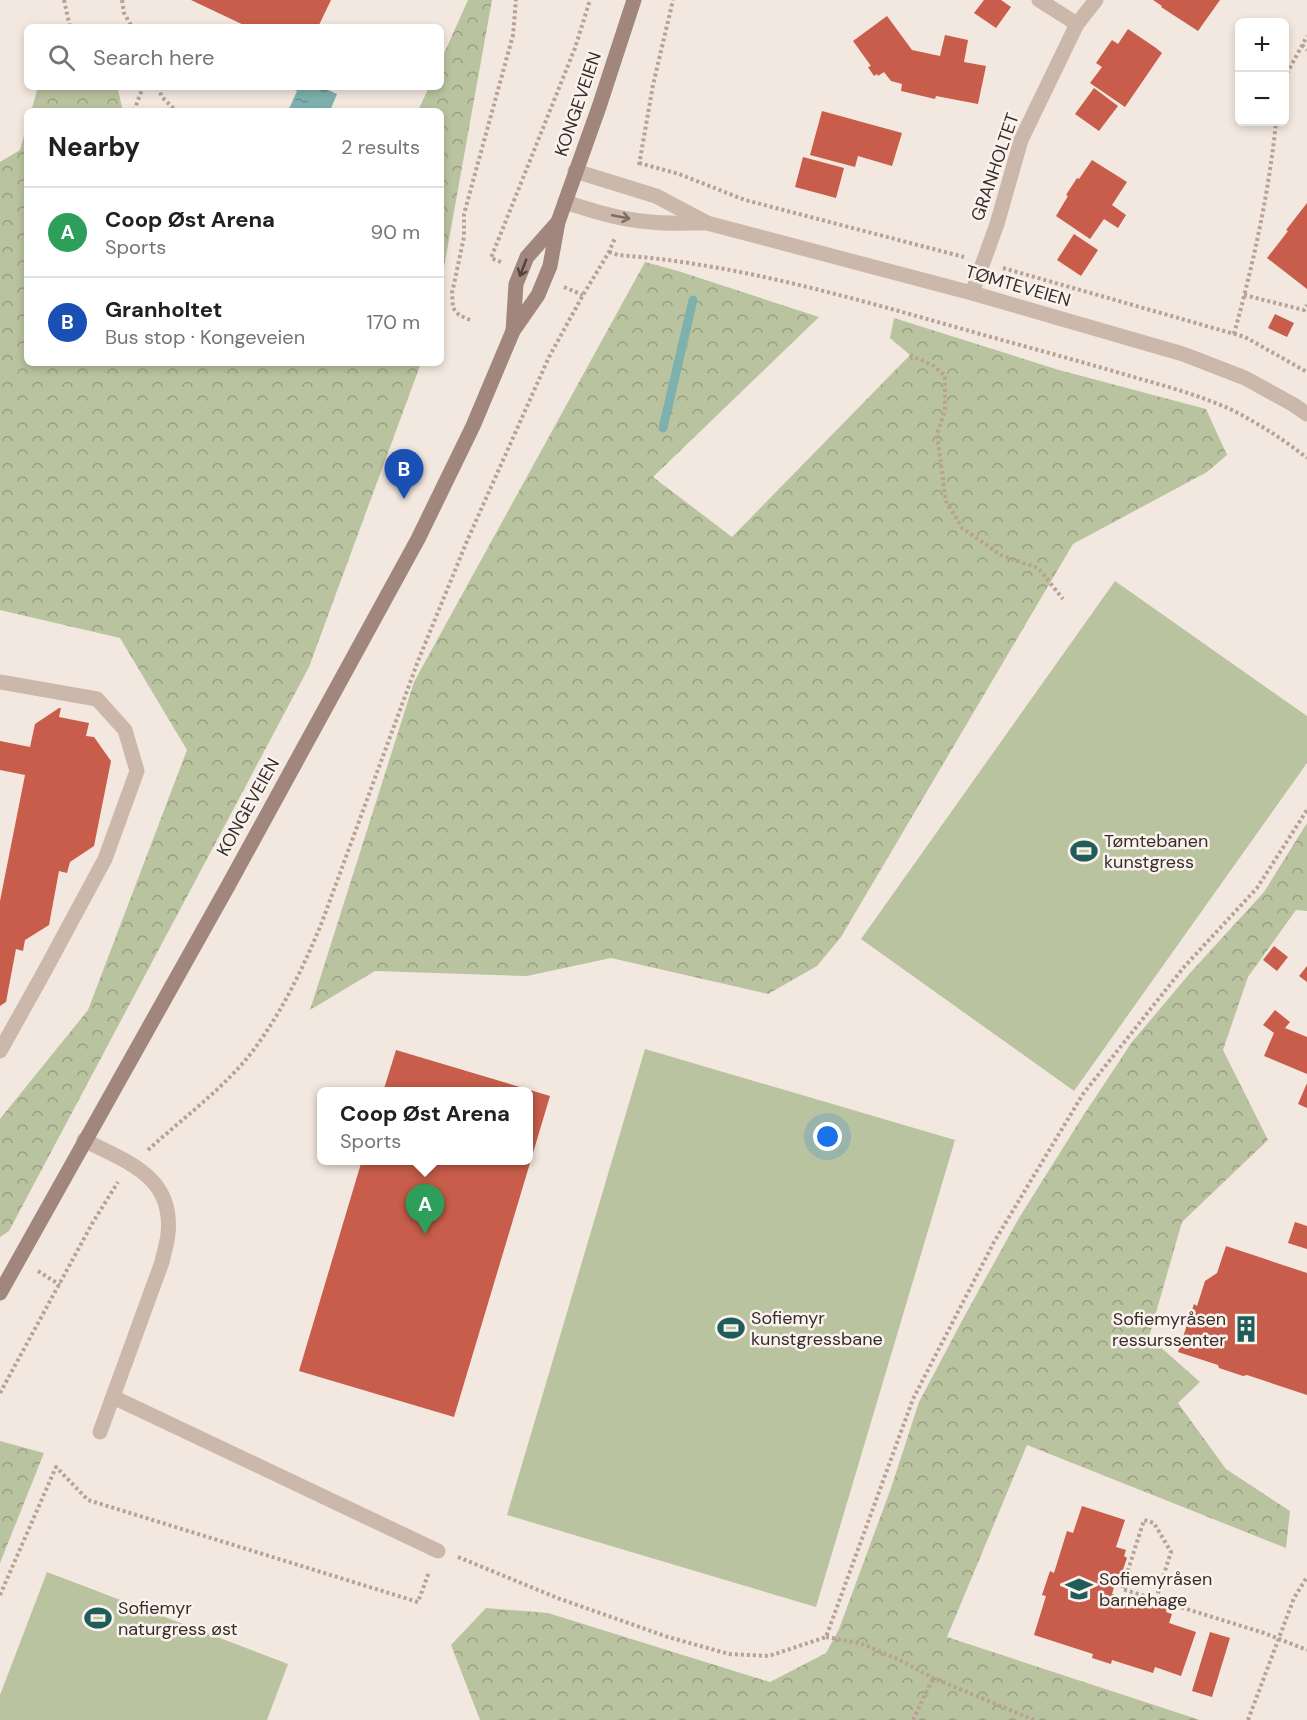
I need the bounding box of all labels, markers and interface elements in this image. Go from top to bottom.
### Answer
map controls [1235,18,1289,126]
button: + [1235,18,1289,72]
search box [24,24,444,90]
icon: search [45,41,78,74]
text: Search here [93,43,214,72]
street label: KONGEVEIEN [549,49,607,159]
button: − [1235,72,1289,126]
street label: GRANHOLTET [965,110,1025,224]
text: Nearby [48,130,140,164]
text: 2 results [341,134,420,160]
text: Coop Øst Arena [105,205,275,234]
one-way arrow [611,212,630,223]
text: A [60,219,75,245]
text: 90 m [371,219,420,245]
text: Sports [105,234,166,260]
one-way arrow [517,258,528,277]
street label: TØMTEVEIEN [963,260,1073,312]
text: Granholtet [105,295,222,324]
text: B [61,309,74,335]
text: 170 m [367,309,420,335]
text: Bus stop · Kongeveien [105,324,305,350]
pin: B [384,450,424,499]
street label: KONGEVEIEN [211,754,285,860]
place label: Tømtebanen kunstgress [1104,829,1208,874]
sports icon: Tømtebanen kunstgress [1069,836,1099,866]
popup [317,1087,533,1165]
text: Coop Øst Arena [340,1099,510,1128]
your location [813,1122,842,1151]
text: Sports [340,1128,401,1154]
pin: A [406,1184,444,1234]
place label: Sofiemyr kunstgressbane [751,1306,883,1351]
place label: Sofiemyråsen ressurssenter [1112,1307,1226,1352]
sports icon: Sofiemyr kunstgressbane [716,1313,746,1343]
building icon: Sofiemyråsen ressurssenter [1231,1314,1261,1344]
place label: Sofiemyråsen barnehage [1099,1567,1212,1612]
school or university icon: Sofiemyråsen barnehage [1064,1574,1094,1604]
place label: Sofiemyr naturgress øst [118,1596,238,1641]
sports icon: Sofiemyr naturgress øst [83,1603,113,1633]

